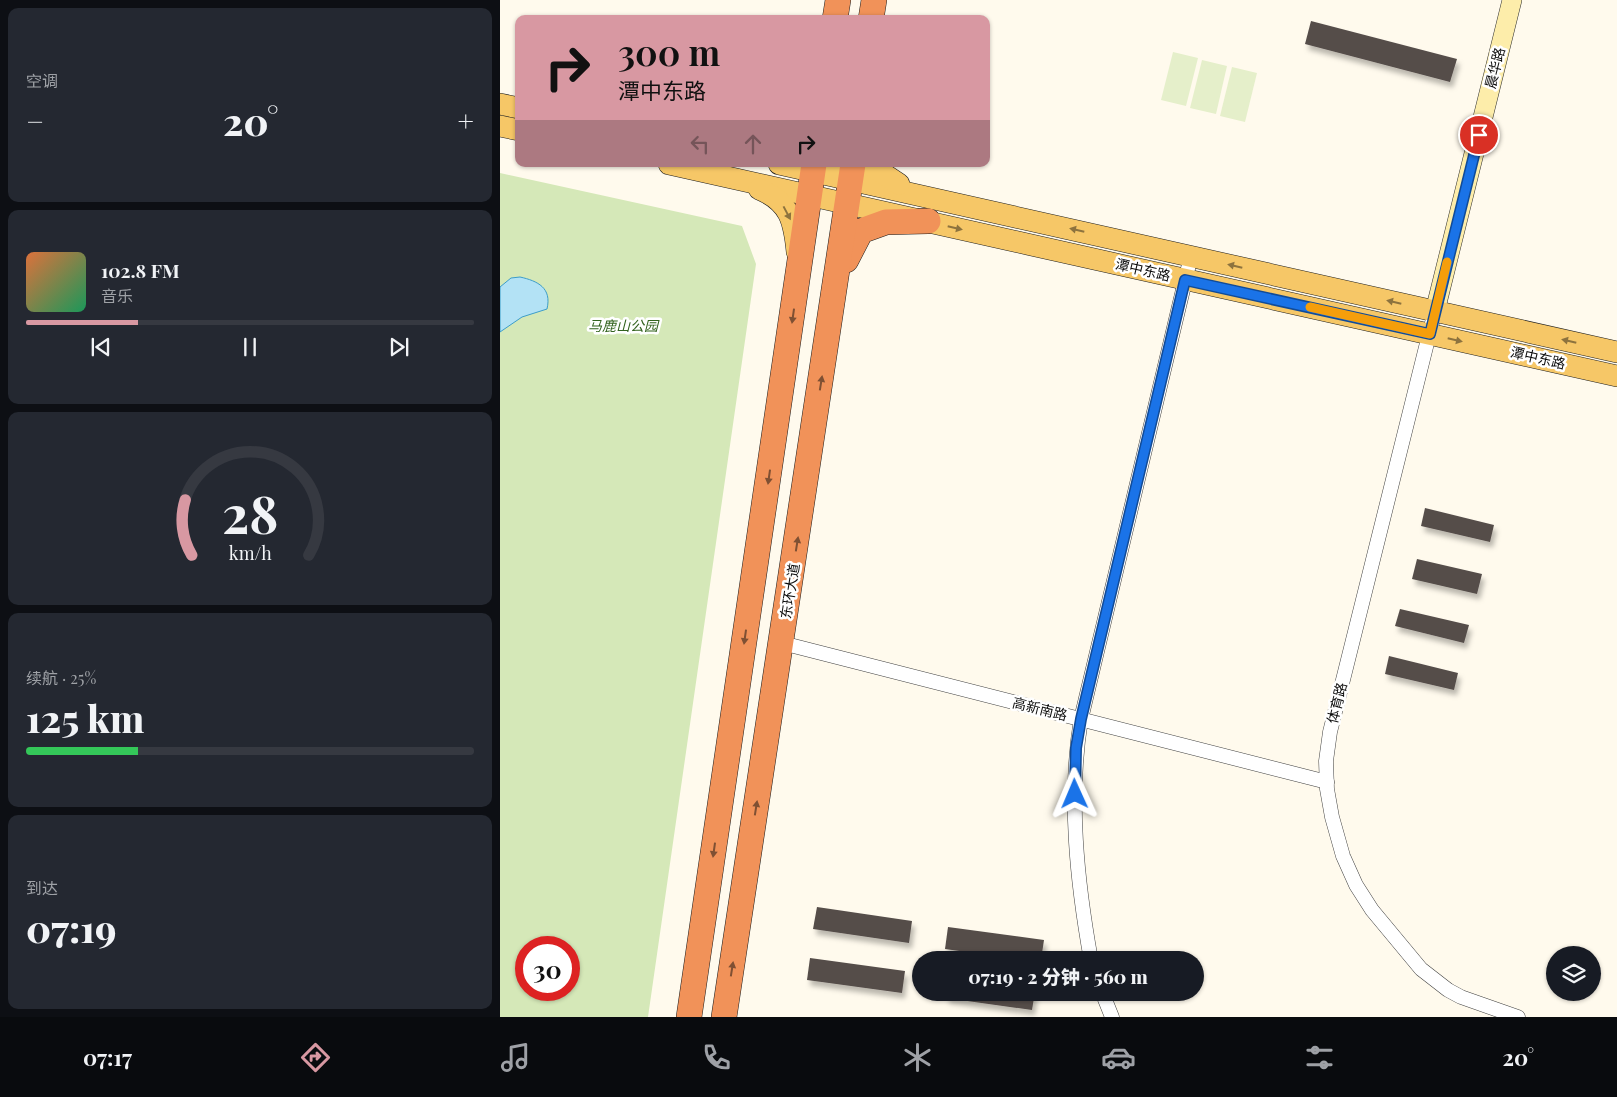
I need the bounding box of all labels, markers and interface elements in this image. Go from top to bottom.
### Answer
text: 300 m [618,28,720,75]
icon: right [535,35,600,100]
street label: 晨华路 [1480,45,1509,91]
text: 空调 [26,70,58,91]
text: 潭中东路 [618,75,706,105]
text: 20° [223,95,279,146]
text: − [26,102,44,139]
text: + [458,102,474,139]
pin [1458,114,1500,156]
icon: arrive [1465,121,1493,149]
icon: left [686,130,714,158]
icon: ahead [739,130,767,158]
icon: right [792,130,820,158]
one-way arrow [783,206,792,219]
one-way arrow [948,224,963,232]
one-way arrow [1069,226,1084,234]
street label: 潭中东路 [1114,254,1173,285]
text: 102.8 FM [101,257,180,283]
one-way arrow [1228,262,1243,270]
text: 音乐 [101,285,133,306]
one-way arrow [1386,298,1401,306]
one-way arrow [789,308,797,324]
park label: 马鹿山公园 [588,316,660,335]
icon: previous [87,333,115,361]
icon: pause [236,333,264,361]
icon: next [385,333,413,361]
one-way arrow [1448,336,1463,344]
one-way arrow [1562,337,1577,345]
street label: 潭中东路 [1509,342,1568,373]
one-way arrow [817,375,825,391]
one-way arrow [765,469,773,485]
text: 28 [222,478,278,547]
one-way arrow [793,535,801,551]
text: km/h [229,541,272,564]
street label: 东环大道 [776,562,803,620]
one-way arrow [741,630,749,646]
text: 续航 · 25% [26,667,96,688]
street label: 体育路 [1322,680,1351,726]
text: 125 km [26,692,144,743]
street label: 高新南路 [1011,693,1070,725]
position arrow [1048,767,1100,819]
one-way arrow [752,800,760,816]
one-way arrow [709,842,717,858]
text: 到达 [26,877,58,898]
text: 07:19 [26,902,117,953]
speed limit sign: 30 [515,936,580,1001]
map controls [1546,946,1601,1001]
button: layers [1546,946,1601,1001]
one-way arrow [728,960,736,976]
text: 07:19 · 2 分钟 · 560 m [968,963,1148,989]
icon: directions [298,1040,333,1075]
icon: music [498,1040,533,1075]
icon: phone [699,1040,734,1075]
icon: climate [900,1040,935,1075]
icon: car [1101,1040,1136,1075]
icon: filters [1302,1040,1337,1075]
text: 07:17 [83,1042,132,1072]
text: 20° [1502,1042,1534,1072]

